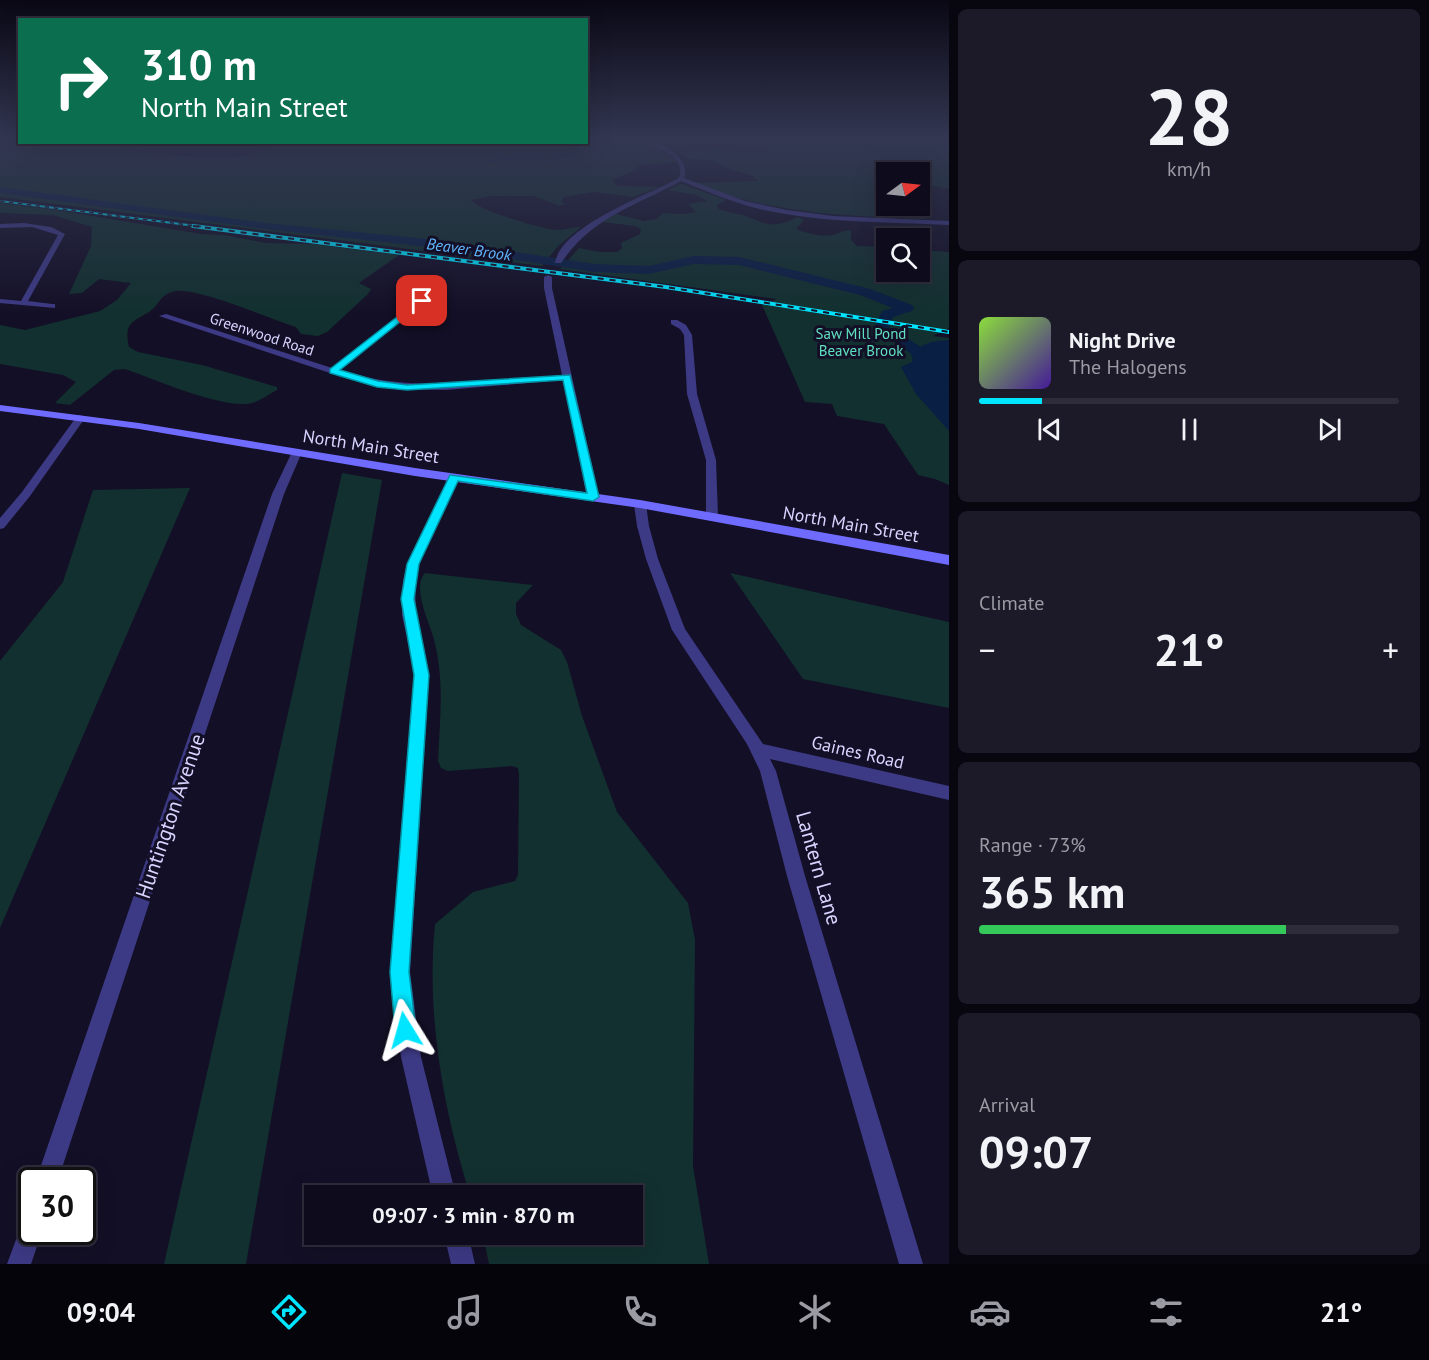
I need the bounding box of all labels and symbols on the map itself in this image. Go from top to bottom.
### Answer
north arrow [876,162,930,216]
water label: Beaver Brook [425,233,513,265]
pin [396,275,447,326]
street label: Greenwood Road [208,308,316,360]
park label: Saw Mill Pond Beaver Brook [816,324,906,360]
street label: North Main Street [301,424,441,468]
street label: North Main Street [781,501,921,547]
street label: Huntington Avenue [129,730,211,902]
street label: Gaines Road [809,730,907,774]
street label: Lantern Lane [790,808,848,928]
position arrow [373,998,437,1062]
speed limit sign: 30 [18,1167,96,1245]

